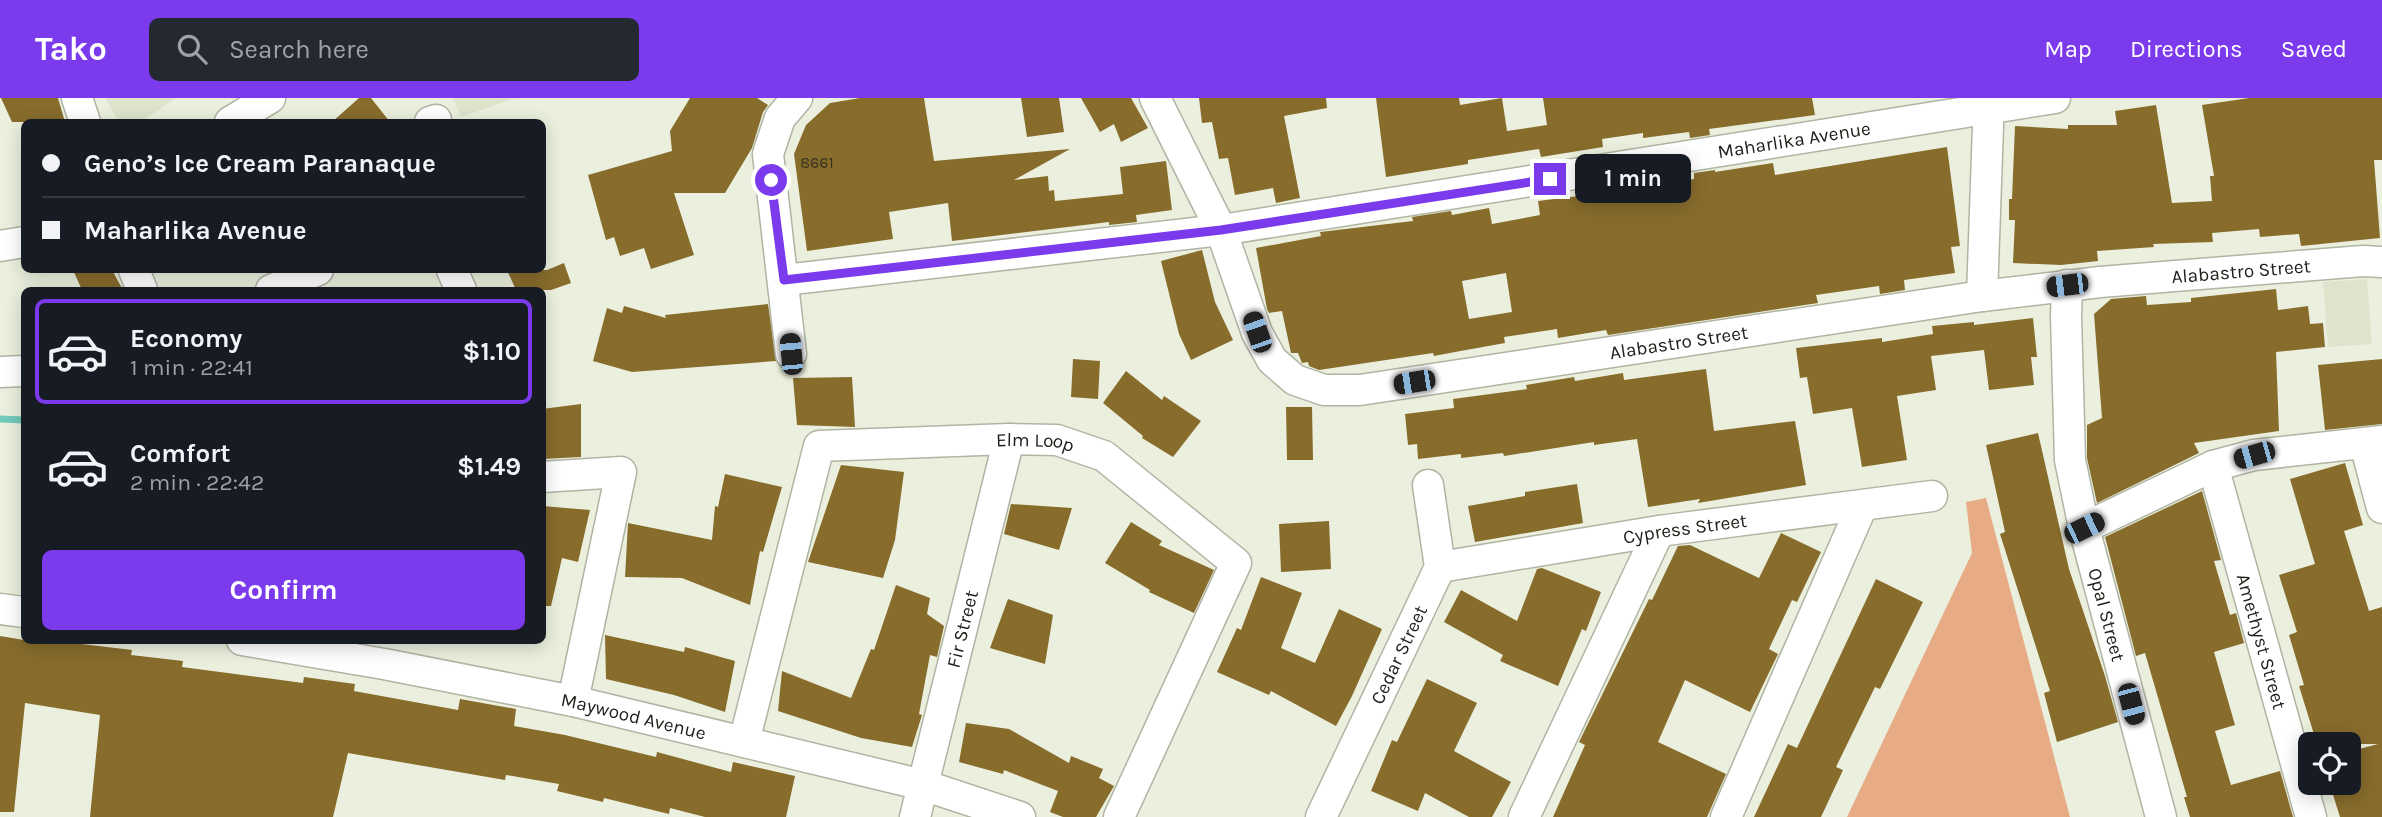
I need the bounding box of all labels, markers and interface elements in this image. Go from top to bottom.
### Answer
search box [149,18,639,81]
text: Tako [35,30,107,68]
icon: search [173,30,211,68]
text: Search here [229,34,369,65]
text: Map [2044,35,2092,63]
text: Directions [2130,35,2243,63]
text: Saved [2281,35,2347,63]
street label: Maharlika Avenue [1716,117,1872,163]
text: Geno’s Ice Cream Paranaque [84,148,436,179]
house number: 8661 [800,153,834,172]
callout: 1 min [1574,154,1690,204]
route end [1534,163,1566,195]
route start [755,164,787,196]
text: 1 min [1604,165,1662,192]
text: Maharlika Avenue [84,215,306,246]
street label: Alabastro Street [2171,255,2311,288]
car [2045,272,2090,298]
car [1241,309,1274,355]
icon: car [46,320,109,383]
street label: Alabastro Street [1608,322,1749,364]
text: Economy [130,323,242,354]
car [779,332,804,376]
text: $1.10 [463,336,521,367]
text: 1 min · 22:41 [130,354,253,381]
car [1392,368,1437,396]
street label: Elm Loop [996,429,1077,457]
icon: car [46,435,109,498]
text: Comfort [130,438,231,469]
car [2231,439,2278,471]
text: $1.49 [457,451,521,482]
text: 2 min · 22:42 [130,469,264,496]
car [2061,509,2108,547]
street label: Cypress Street [1621,510,1748,549]
button: Confirm [42,550,525,630]
street label: Opal Street [2083,566,2129,664]
street label: Amethyst Street [2232,571,2290,712]
street label: Fir Street [943,588,983,670]
street label: Cedar Street [1366,602,1432,708]
car [2116,681,2147,727]
street label: Maywood Avenue [559,689,708,745]
map controls [2298,732,2361,795]
button: locate [2298,732,2361,795]

